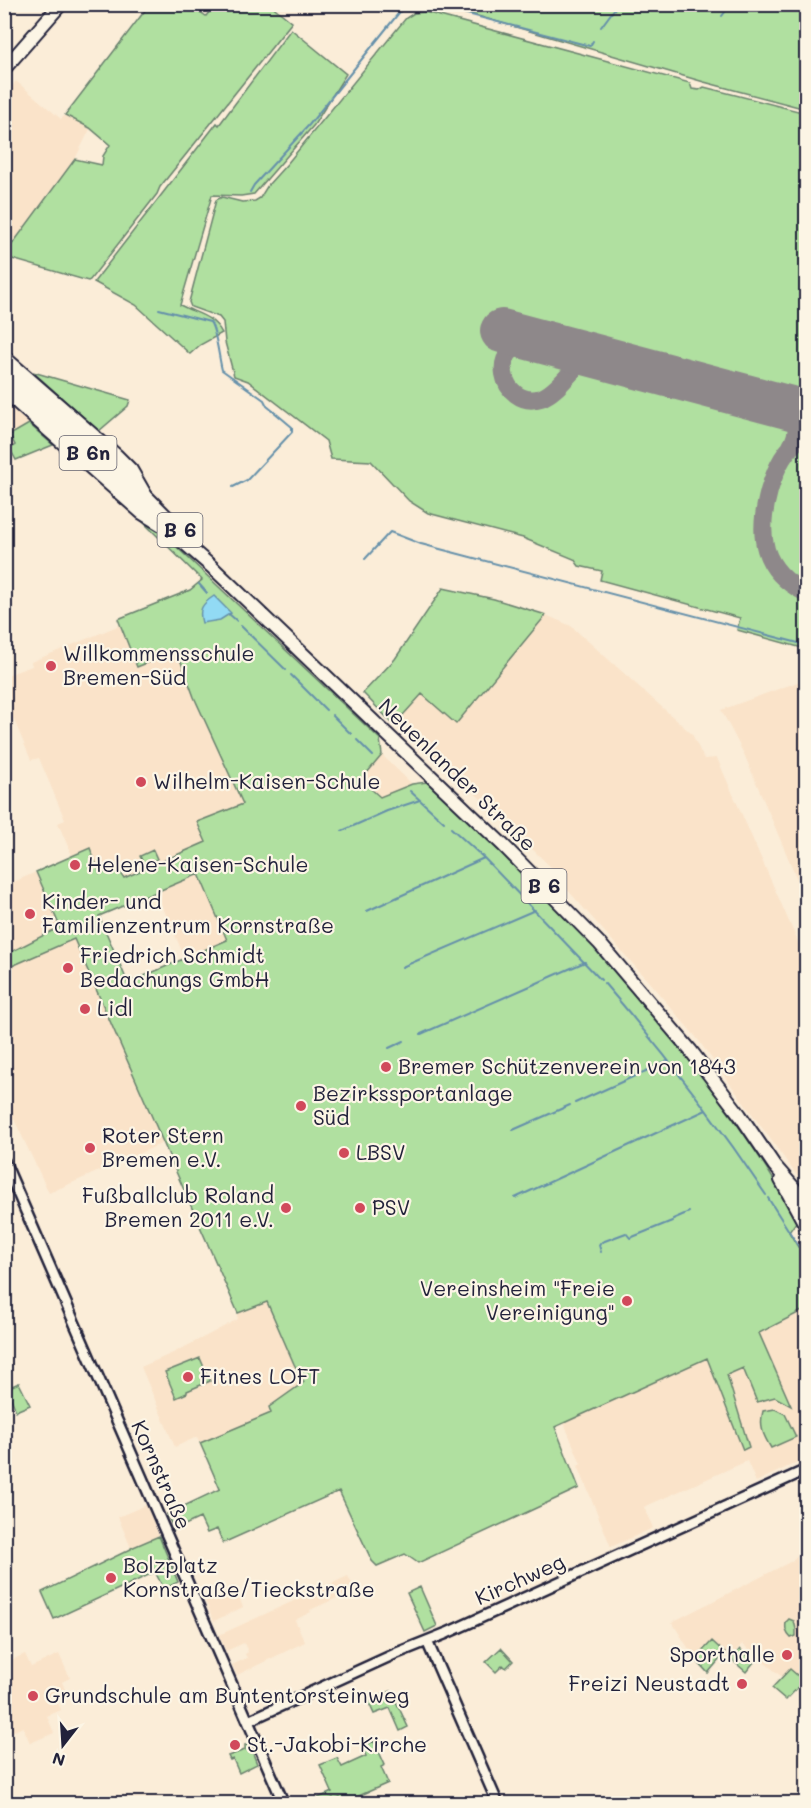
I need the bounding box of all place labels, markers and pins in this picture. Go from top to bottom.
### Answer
place label: Willkommensschule Bremen-Süd [63,639,254,690]
marker: Willkommensschule Bremen-Süd [44,659,58,673]
place label: Wilhelm-Kaisen-Schule [153,767,381,794]
marker: Wilhelm-Kaisen-Schule [134,775,148,789]
place label: Helene-Kaisen-Schule [87,850,308,877]
marker: Helene-Kaisen-Schule [68,858,82,872]
place label: Kinder- und Familienzentrum Kornstraße [42,887,334,938]
marker: Kinder- und Familienzentrum Kornstraße [23,907,37,921]
place label: Friedrich Schmidt Bedachungs GmbH [80,941,270,992]
marker: Friedrich Schmidt Bedachungs GmbH [61,961,75,975]
place label: Lidl [97,994,133,1021]
marker: Lidl [78,1002,92,1016]
place label: Bremer Schützenverein von 1843 [398,1052,736,1079]
marker: Bremer Schützenverein von 1843 [379,1060,393,1074]
place label: Bezirkssportanlage Süd [313,1079,513,1130]
marker: Bezirkssportanlage Süd [294,1099,308,1113]
place label: Roter Stern Bremen e.V. [102,1121,224,1172]
place label: LBSV [356,1138,405,1165]
marker: Roter Stern Bremen e.V. [83,1141,97,1155]
marker: LBSV [337,1146,351,1160]
place label: Fußballclub Roland Bremen 2011 e.V. [82,1181,274,1232]
place label: PSV [372,1193,410,1220]
marker: Fußballclub Roland Bremen 2011 e.V. [279,1201,293,1215]
marker: PSV [353,1201,367,1215]
place label: Vereinsheim "Freie Vereinigung" [420,1274,615,1325]
marker: Vereinsheim "Freie Vereinigung" [620,1294,634,1308]
place label: Fitnes LOFT [200,1362,320,1389]
marker: Fitnes LOFT [181,1370,195,1384]
place label: Bolzplatz Kornstraße/Tieckstraße [123,1551,375,1602]
marker: Bolzplatz Kornstraße/Tieckstraße [104,1571,118,1585]
place label: Sporthalle [670,1640,775,1667]
marker: Sporthalle [780,1648,794,1662]
place label: Freizi Neustadt [568,1669,730,1696]
marker: Freizi Neustadt [735,1677,749,1691]
place label: Grundschule am Buntentorsteinweg [45,1681,409,1708]
marker: Grundschule am Buntentorsteinweg [26,1689,40,1703]
place label: St.-Jakobi-Kirche [247,1730,427,1757]
marker: St.-Jakobi-Kirche [228,1738,242,1752]

